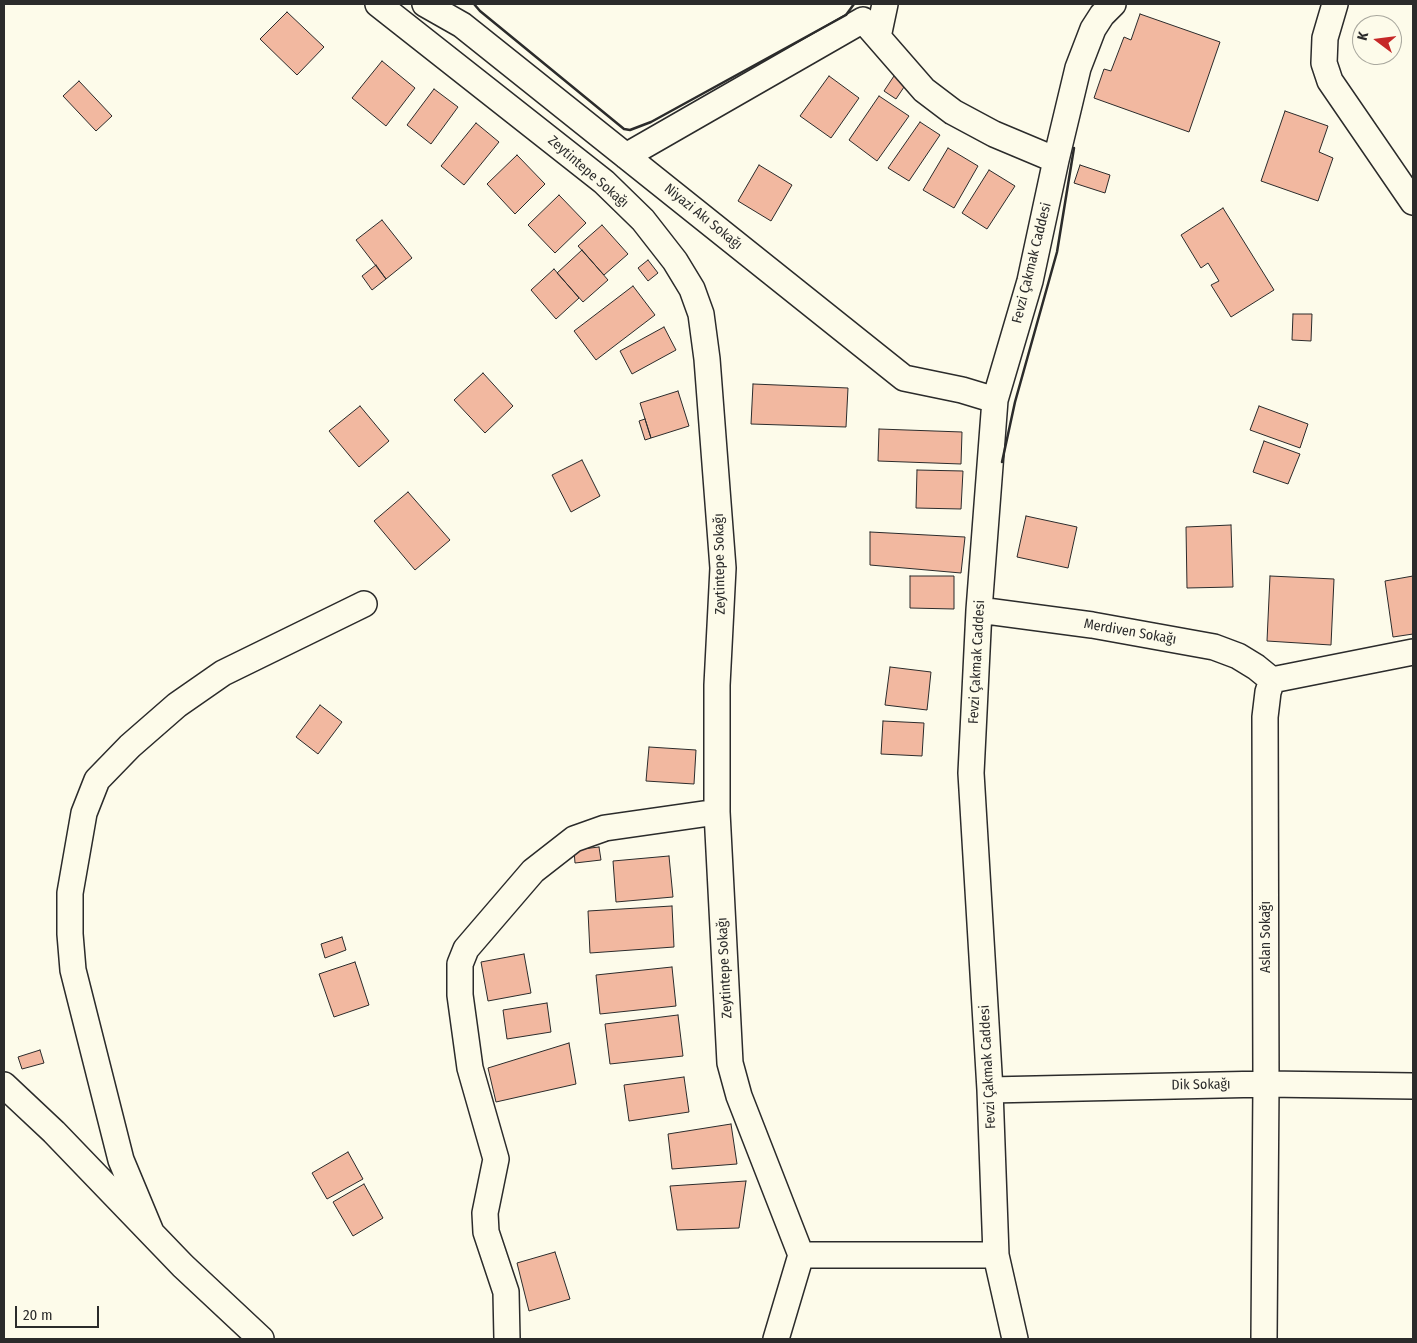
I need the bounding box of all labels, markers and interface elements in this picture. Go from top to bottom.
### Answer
north arrow [1352,15,1402,65]
text: K [1354,30,1372,42]
street label: Zeytintepe Sokağı [544,132,632,212]
street label: Niyazi Akı Sokağı [661,180,745,254]
street label: Fevzi Çakmak Caddesi [1009,201,1055,325]
street label: Zeytintepe Sokağı [711,513,729,615]
street label: Fevzi Çakmak Caddesi [965,600,989,724]
street label: Merdiven Sokağı [1082,616,1178,648]
street label: Aslan Sokağı [1258,901,1274,973]
street label: Zeytintepe Sokağı [714,917,736,1019]
street label: Fevzi Çakmak Caddesi [976,1005,1000,1129]
street label: Dik Sokağı [1171,1076,1231,1094]
scale bar [18,1296,101,1328]
text: 20 m [23,1306,53,1324]

